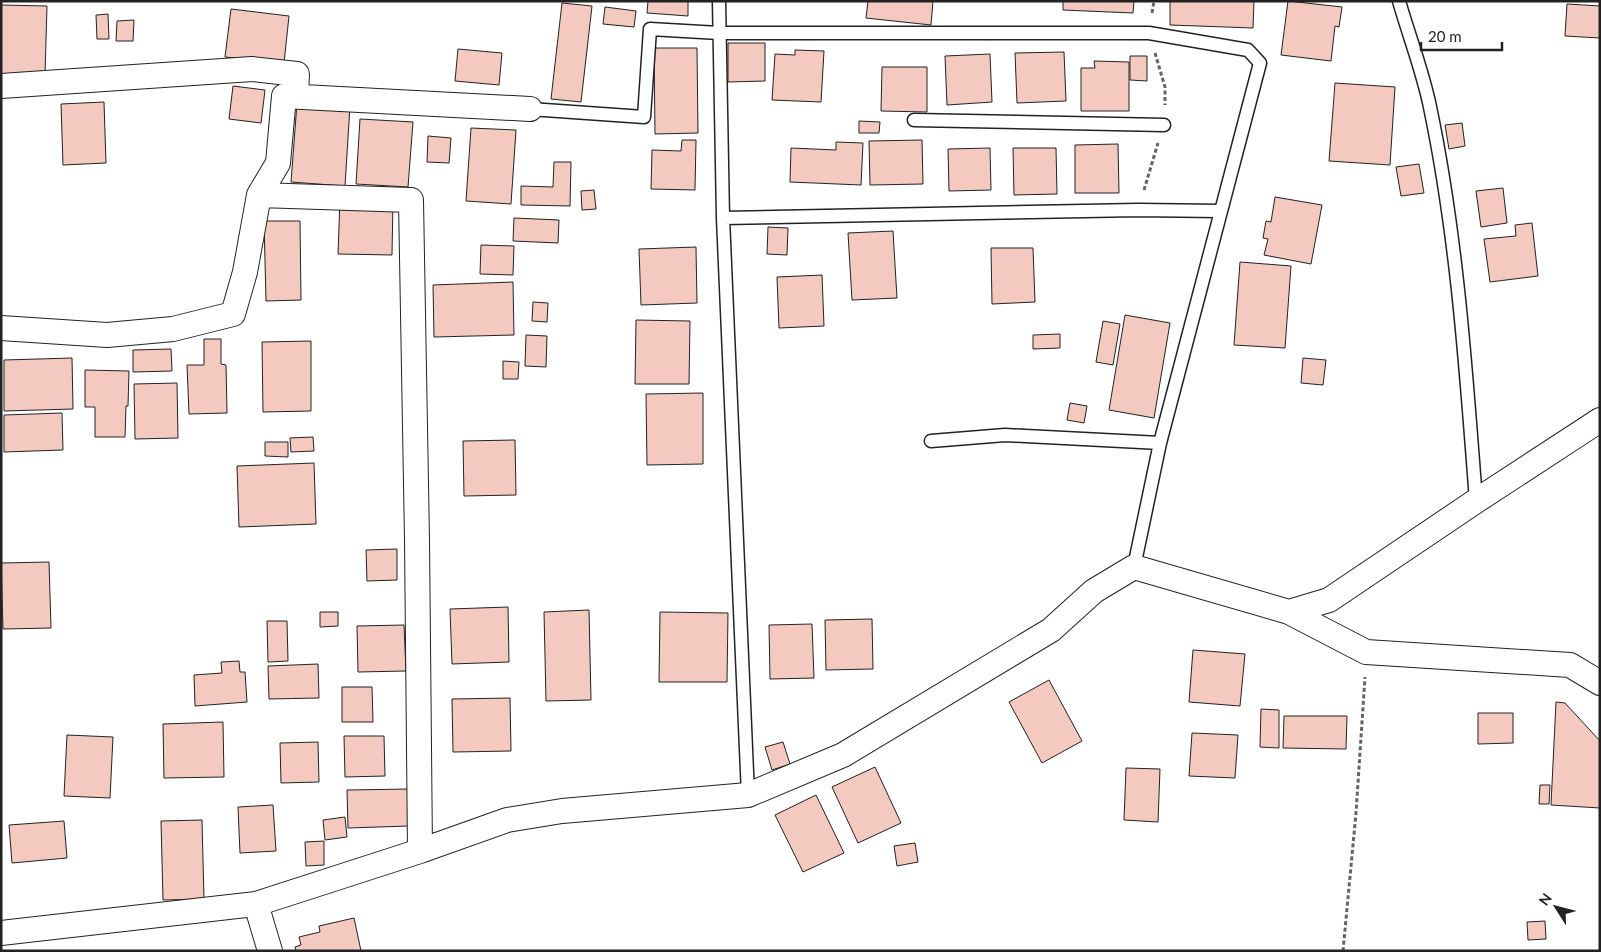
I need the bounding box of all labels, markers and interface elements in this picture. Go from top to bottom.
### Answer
scale bar [1421,20,1502,52]
text: 20 m [1428,27,1462,45]
north arrow [1531,882,1581,932]
text: N [1535,890,1555,908]

